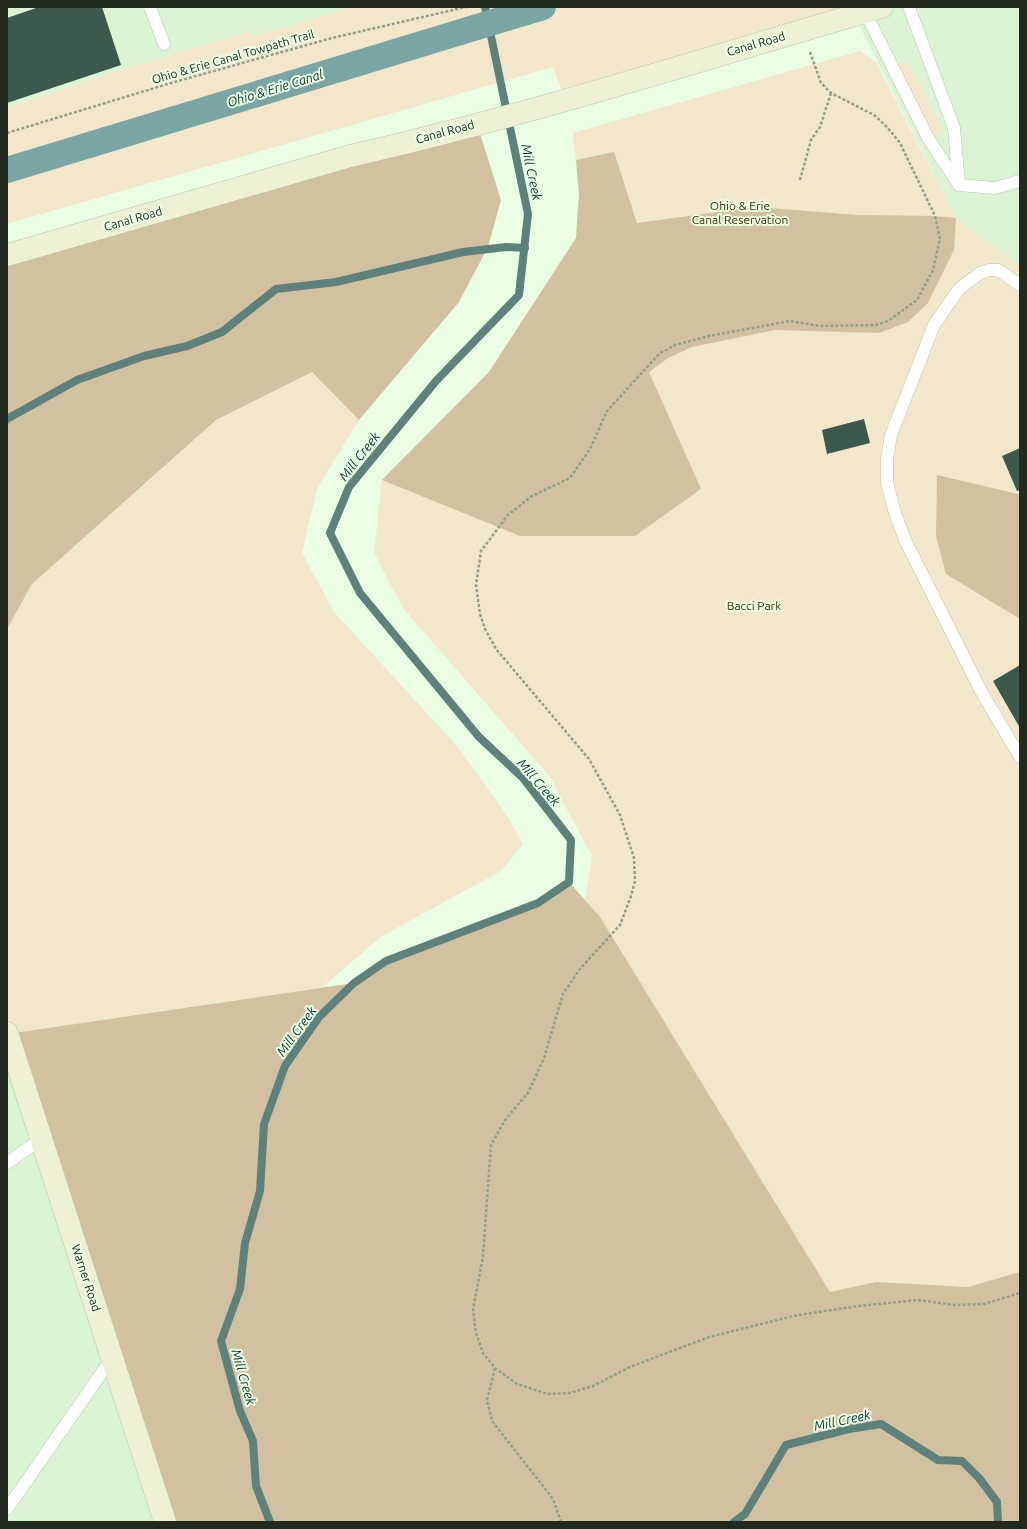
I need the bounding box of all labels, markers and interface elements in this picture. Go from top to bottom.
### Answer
street label: Ohio & Erie Canal Towpath Trail [150,27,316,87]
street label: Canal Road [725,29,787,58]
water label: Ohio & Erie Canal [225,66,325,110]
street label: Canal Road [414,117,476,146]
water label: Mill Creek [519,142,545,202]
park label: Ohio & Erie Canal Reservation [692,199,788,226]
street label: Canal Road [102,204,164,233]
water label: Mill Creek [336,429,382,483]
park label: Bacci Park [727,599,781,612]
water label: Mill Creek [515,756,563,809]
water label: Mill Creek [273,1003,319,1058]
street label: Warner Road [69,1243,103,1313]
water label: Mill Creek [229,1347,259,1407]
water label: Mill Creek [812,1407,872,1433]

